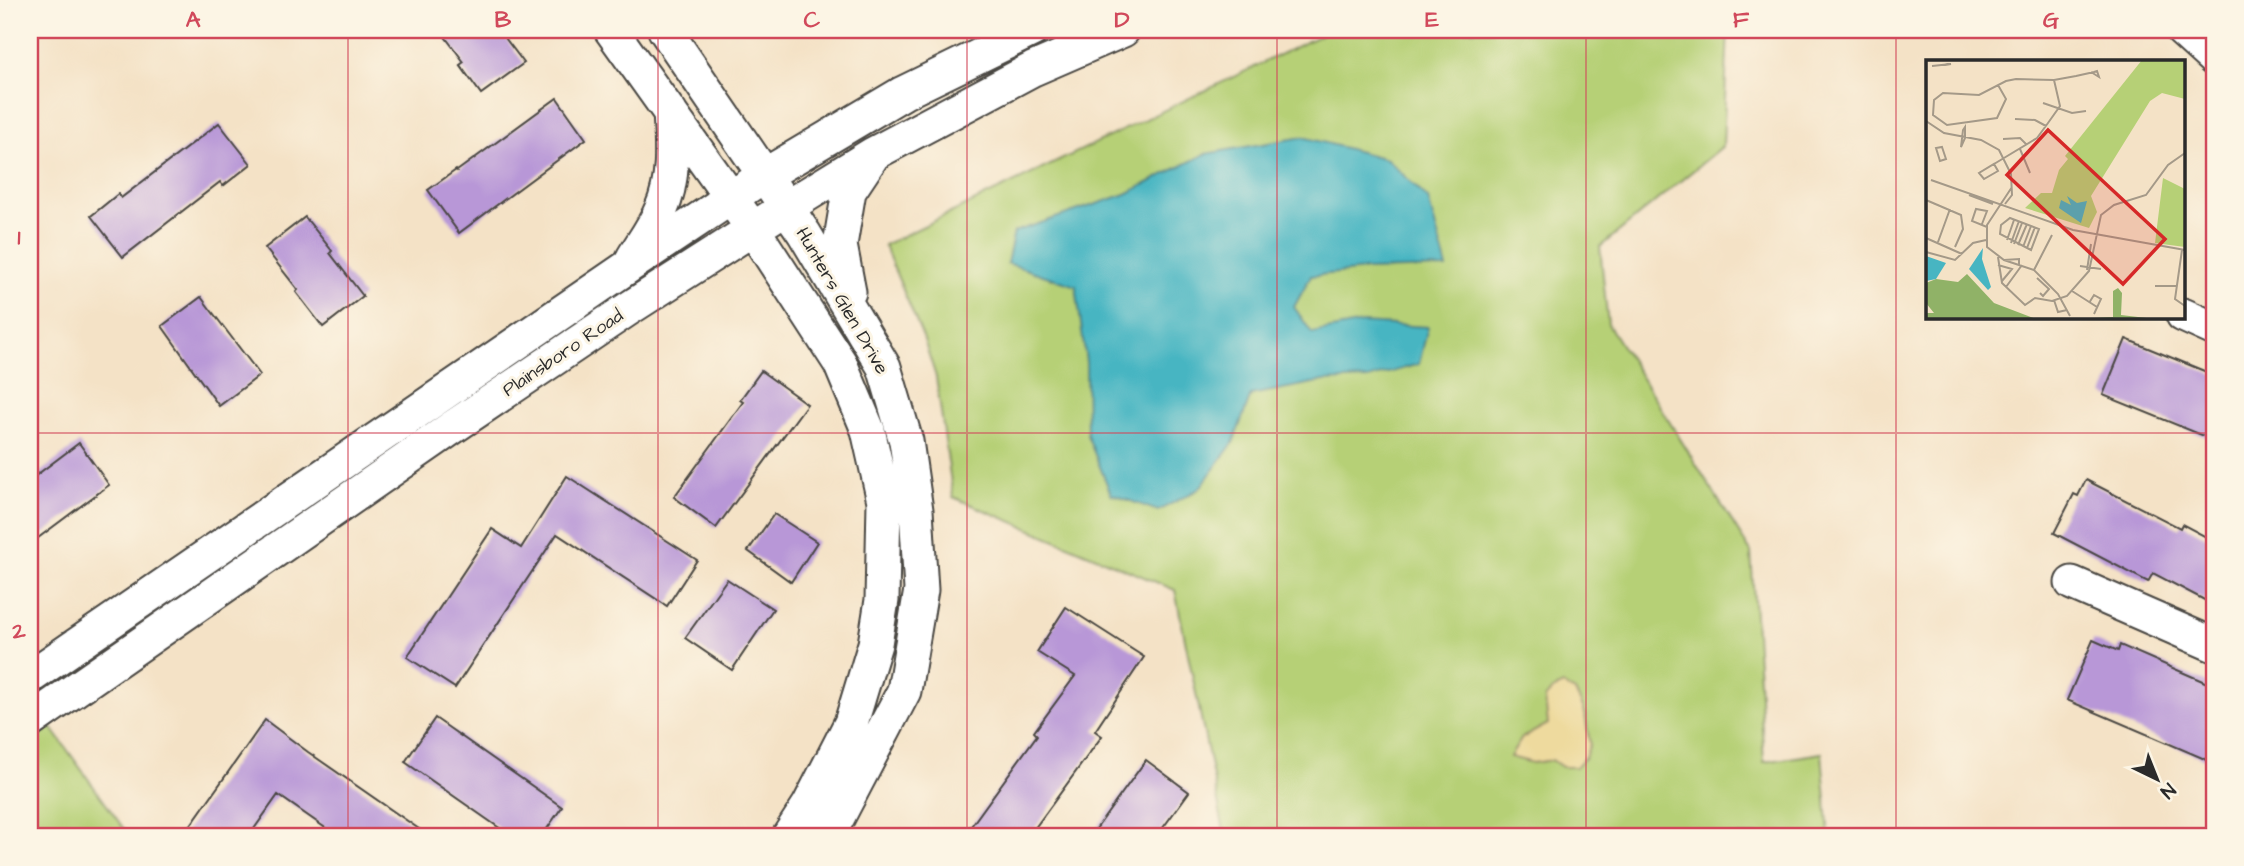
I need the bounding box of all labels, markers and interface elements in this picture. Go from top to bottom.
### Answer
text: A [186,4,201,36]
text: B [495,4,512,36]
text: C [804,4,821,36]
text: D [1115,4,1130,36]
text: E [1425,4,1439,36]
text: F [1733,4,1750,36]
text: G [2043,4,2059,36]
inset map [1926,60,2184,318]
text: 1 [18,221,21,253]
street label: Hunters Glen Drive [789,223,895,379]
street label: Plainsboro Road [497,302,629,403]
text: 2 [11,615,26,647]
north arrow [2122,744,2192,814]
text: N [2154,776,2181,804]

